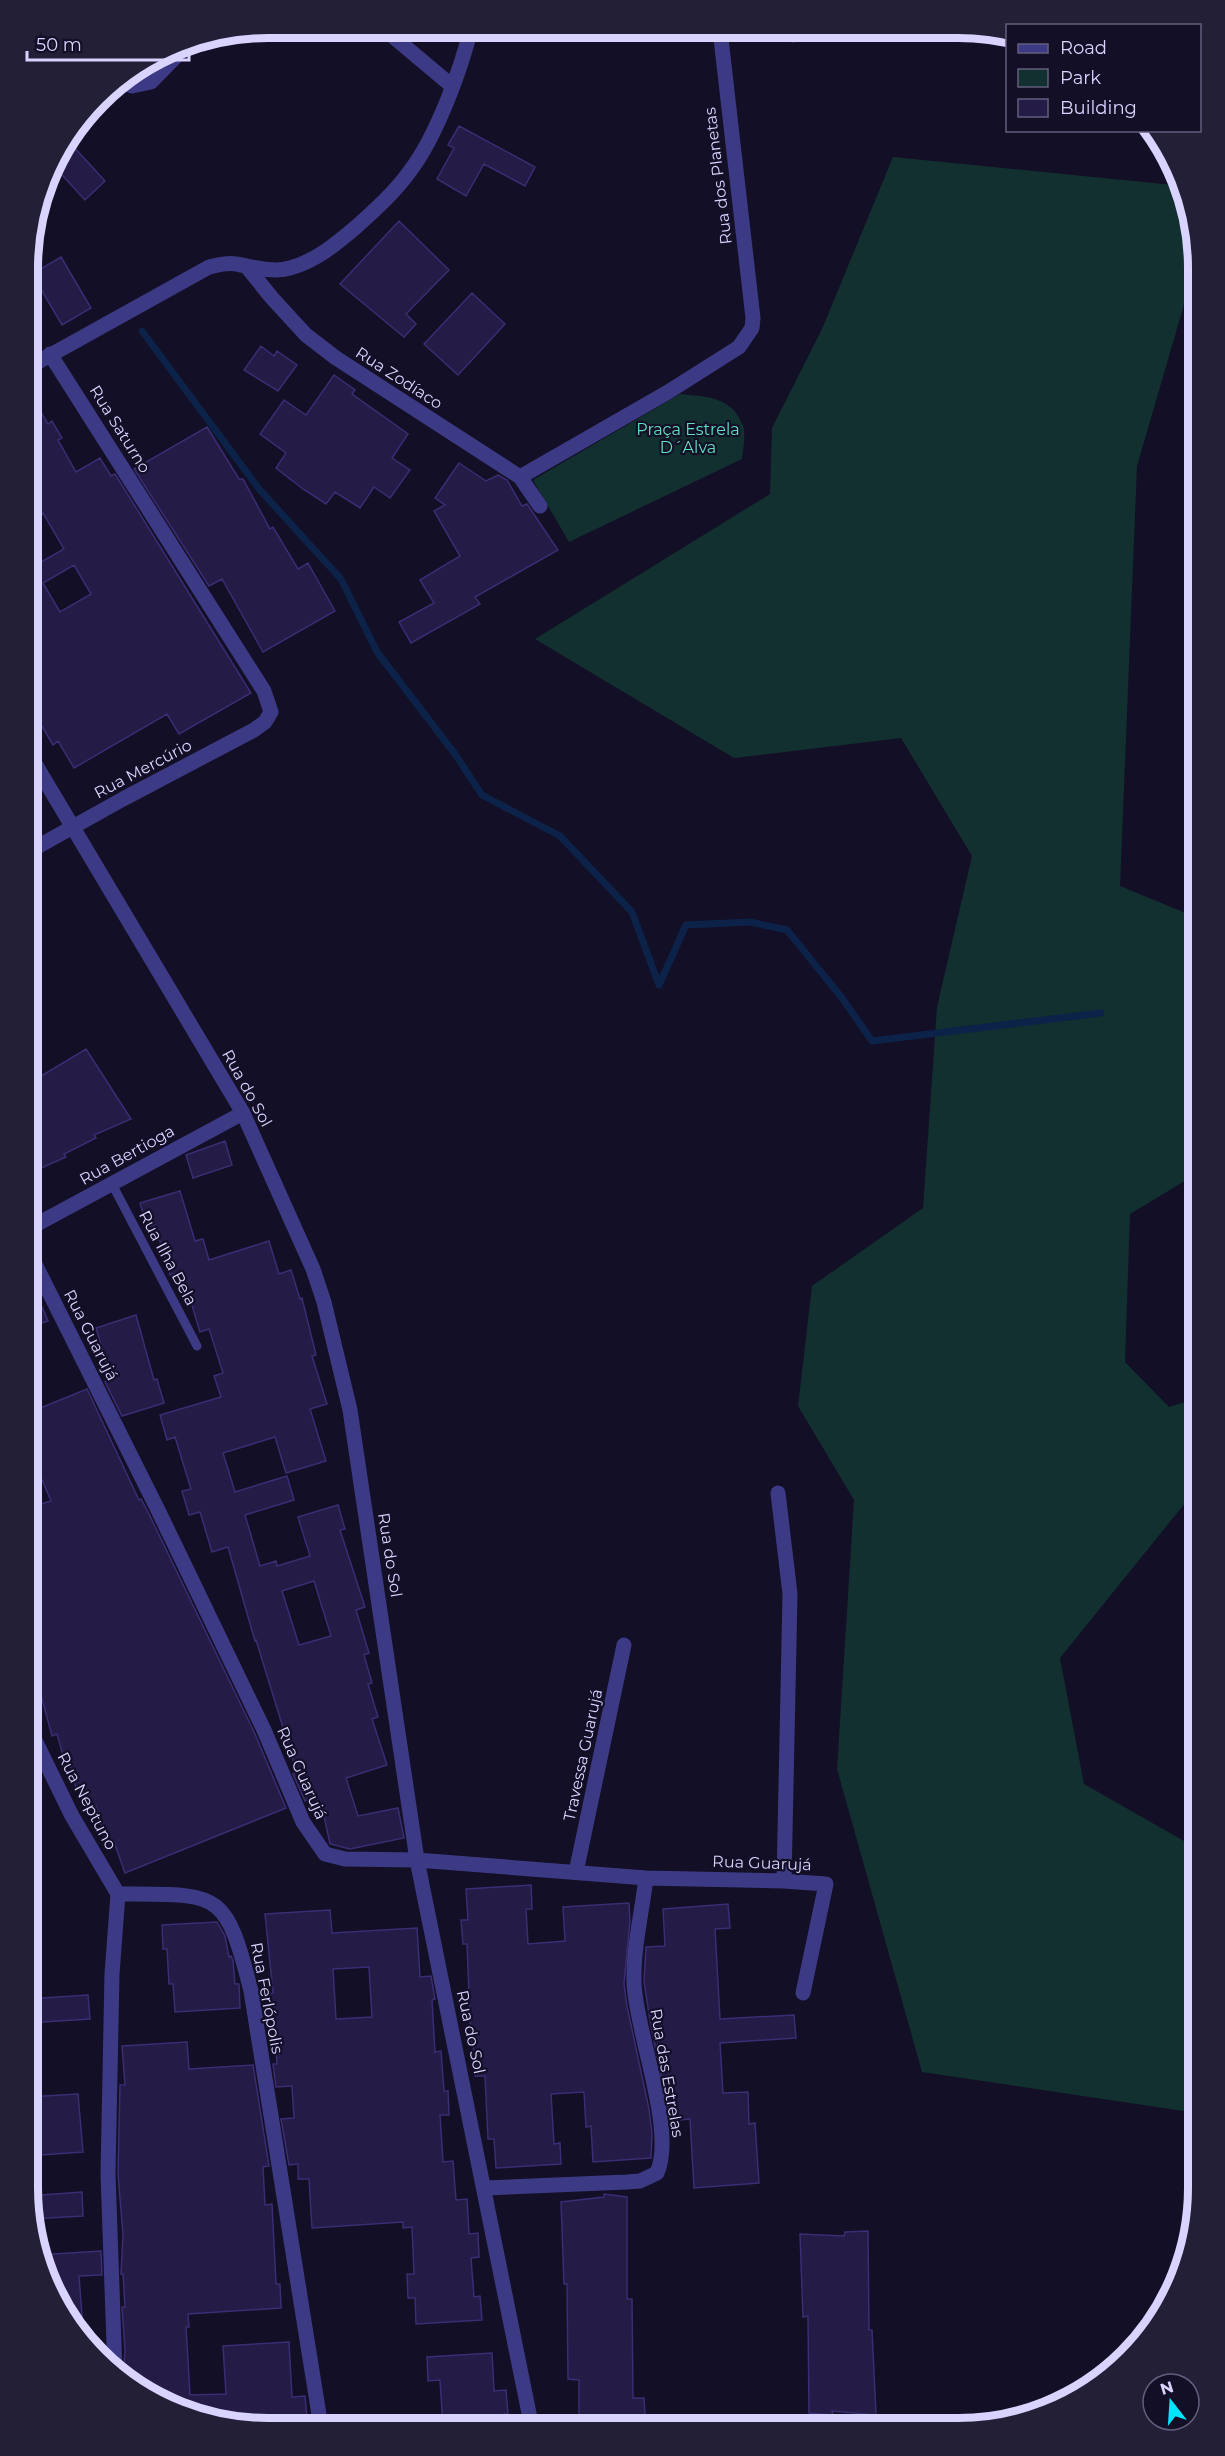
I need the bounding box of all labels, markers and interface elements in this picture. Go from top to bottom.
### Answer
scale bar [27,24,189,62]
legend [1006,24,1201,132]
text: 50 m [36,34,82,56]
text: Road [1060,37,1107,59]
text: Park [1060,67,1101,89]
text: Building [1060,97,1137,119]
street label: Rua dos Planetas [700,106,736,246]
street label: Rua Zodíaco [352,343,446,413]
street label: Rua Saturno [86,382,154,476]
park label: Praça Estrela D´Alva [636,420,740,457]
street label: Rua Mercúrio [91,735,195,803]
street label: Rua do Sol [218,1046,276,1130]
street label: Rua Bertioga [76,1121,178,1189]
street label: Rua Ilha Bela [135,1207,201,1309]
street label: Rua Guarujá [60,1286,122,1384]
street label: Rua do Sol [374,1511,406,1599]
street label: Travessa Guarujá [560,1687,606,1823]
street label: Rua Guarujá [273,1724,331,1822]
street label: Rua Neptuno [53,1749,121,1853]
street label: Rua Guarujá [712,1852,812,1874]
street label: Rua Ferlópolis [247,1941,287,2056]
street label: Rua do Sol [453,1988,489,2076]
street label: Rua das Estrelas [646,2007,688,2139]
north arrow [1141,2372,1201,2432]
text: N [1158,2377,1176,2399]

